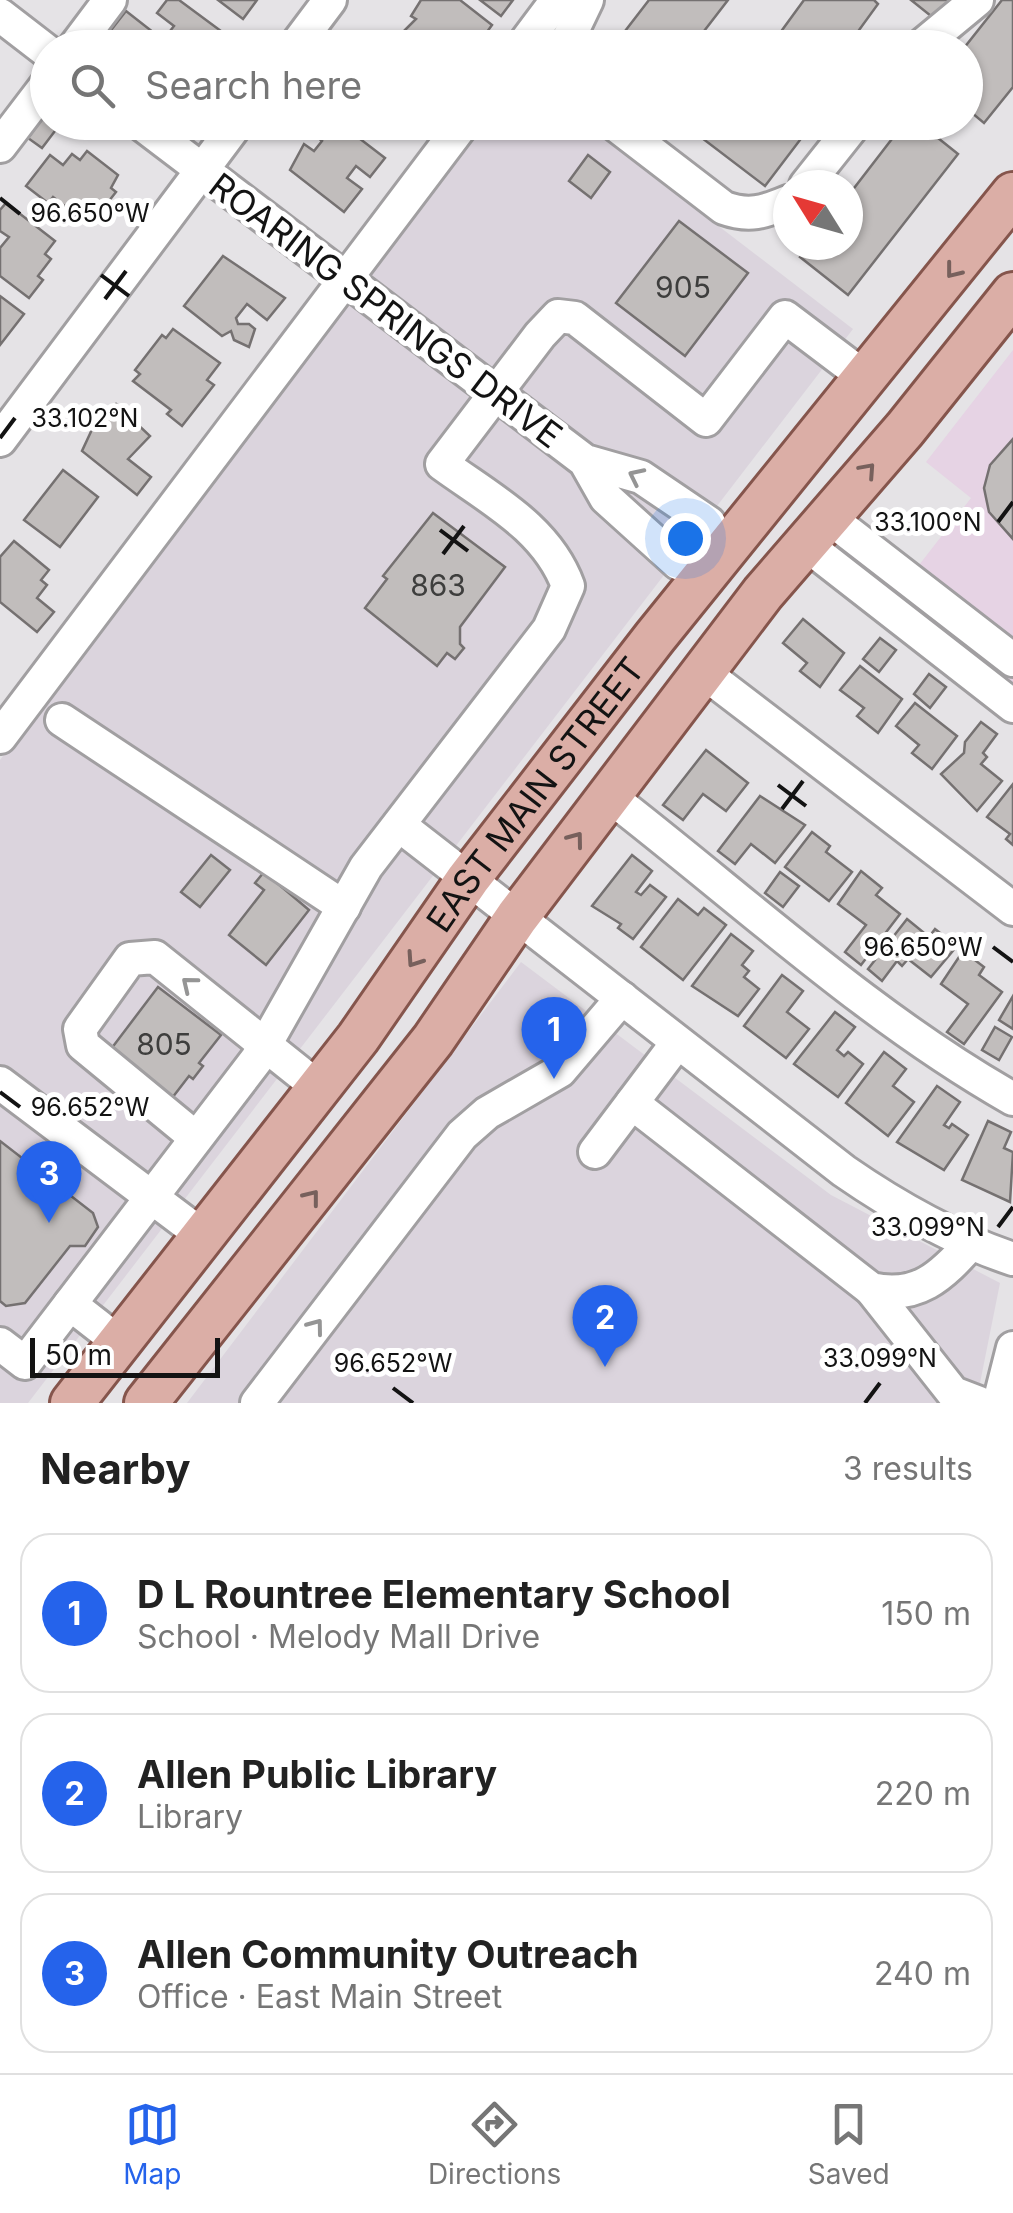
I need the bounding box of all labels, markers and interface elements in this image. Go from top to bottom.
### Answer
search box [30,30,983,140]
icon: search [65,58,120,113]
text: Search here [145,62,362,108]
street label: ROARING SPRINGS DRIVE [202,164,570,456]
north arrow [773,170,863,260]
text: 96.650°W [30,198,150,228]
one-way arrow [947,260,964,278]
house number: 905 [655,269,711,305]
text: 33.102°N [32,403,138,433]
one-way arrow [856,463,874,481]
one-way arrow [628,468,646,488]
text: 33.100°N [874,507,982,537]
your location [660,513,711,564]
house number: 863 [410,567,466,603]
street label: EAST MAIN STREET [417,649,653,939]
one-way arrow [565,832,582,850]
text: 96.650°W [863,932,983,962]
one-way arrow [408,949,426,968]
one-way arrow [183,978,201,996]
pin: 1 [522,996,586,1079]
house number: 805 [136,1026,192,1062]
text: 96.652°W [31,1092,149,1122]
pin: 3 [17,1140,82,1223]
one-way arrow [300,1190,318,1208]
text: 33.099°N [871,1212,985,1242]
pin: 2 [572,1284,638,1367]
one-way arrow [305,1319,322,1337]
scale bar [30,1333,220,1378]
text: 50 m [45,1338,112,1372]
text: 33.099°N [823,1343,937,1373]
text: 96.652°W [334,1348,452,1378]
text: Nearby [40,1443,191,1494]
text: 3 results [843,1449,973,1488]
text: D L Rountree Elementary School [137,1571,731,1617]
text: 1 [68,1594,81,1633]
text: 150 m [881,1594,971,1633]
text: School · Melody Mall Drive [137,1617,540,1656]
text: Allen Public Library [137,1751,497,1797]
text: 2 [64,1774,85,1813]
text: 220 m [875,1774,971,1813]
text: Library [137,1797,243,1836]
text: Allen Community Outreach [137,1931,639,1977]
text: 3 [64,1954,85,1993]
text: 240 m [874,1954,971,1993]
text: Office · East Main Street [137,1977,502,2016]
tab: Map [123,2097,181,2191]
tab: Directions [428,2097,561,2191]
tab: Saved [808,2097,890,2191]

